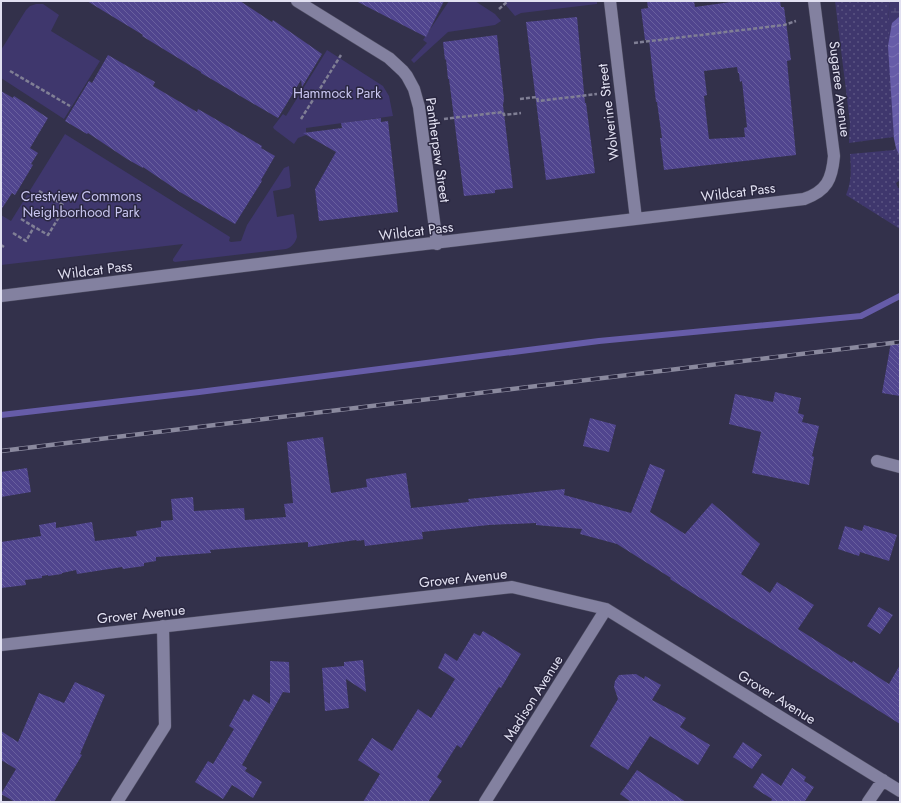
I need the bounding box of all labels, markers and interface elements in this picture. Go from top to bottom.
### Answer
street label: Sugaree Avenue [824,40,856,138]
street label: Wolverine Street [592,62,624,162]
park label: Hammock Park [293,83,382,103]
street label: Pantherpaw Street [421,96,455,204]
street label: Wildcat Pass [700,177,777,206]
park label: Crestview Commons Neighborhood Park [21,186,142,222]
street label: Wildcat Pass [378,216,455,245]
street label: Wildcat Pass [57,255,134,284]
street label: Grover Avenue [418,563,508,593]
street label: Grover Avenue [96,599,186,629]
street label: Madison Avenue [499,651,567,745]
street label: Grover Avenue [734,665,820,729]

